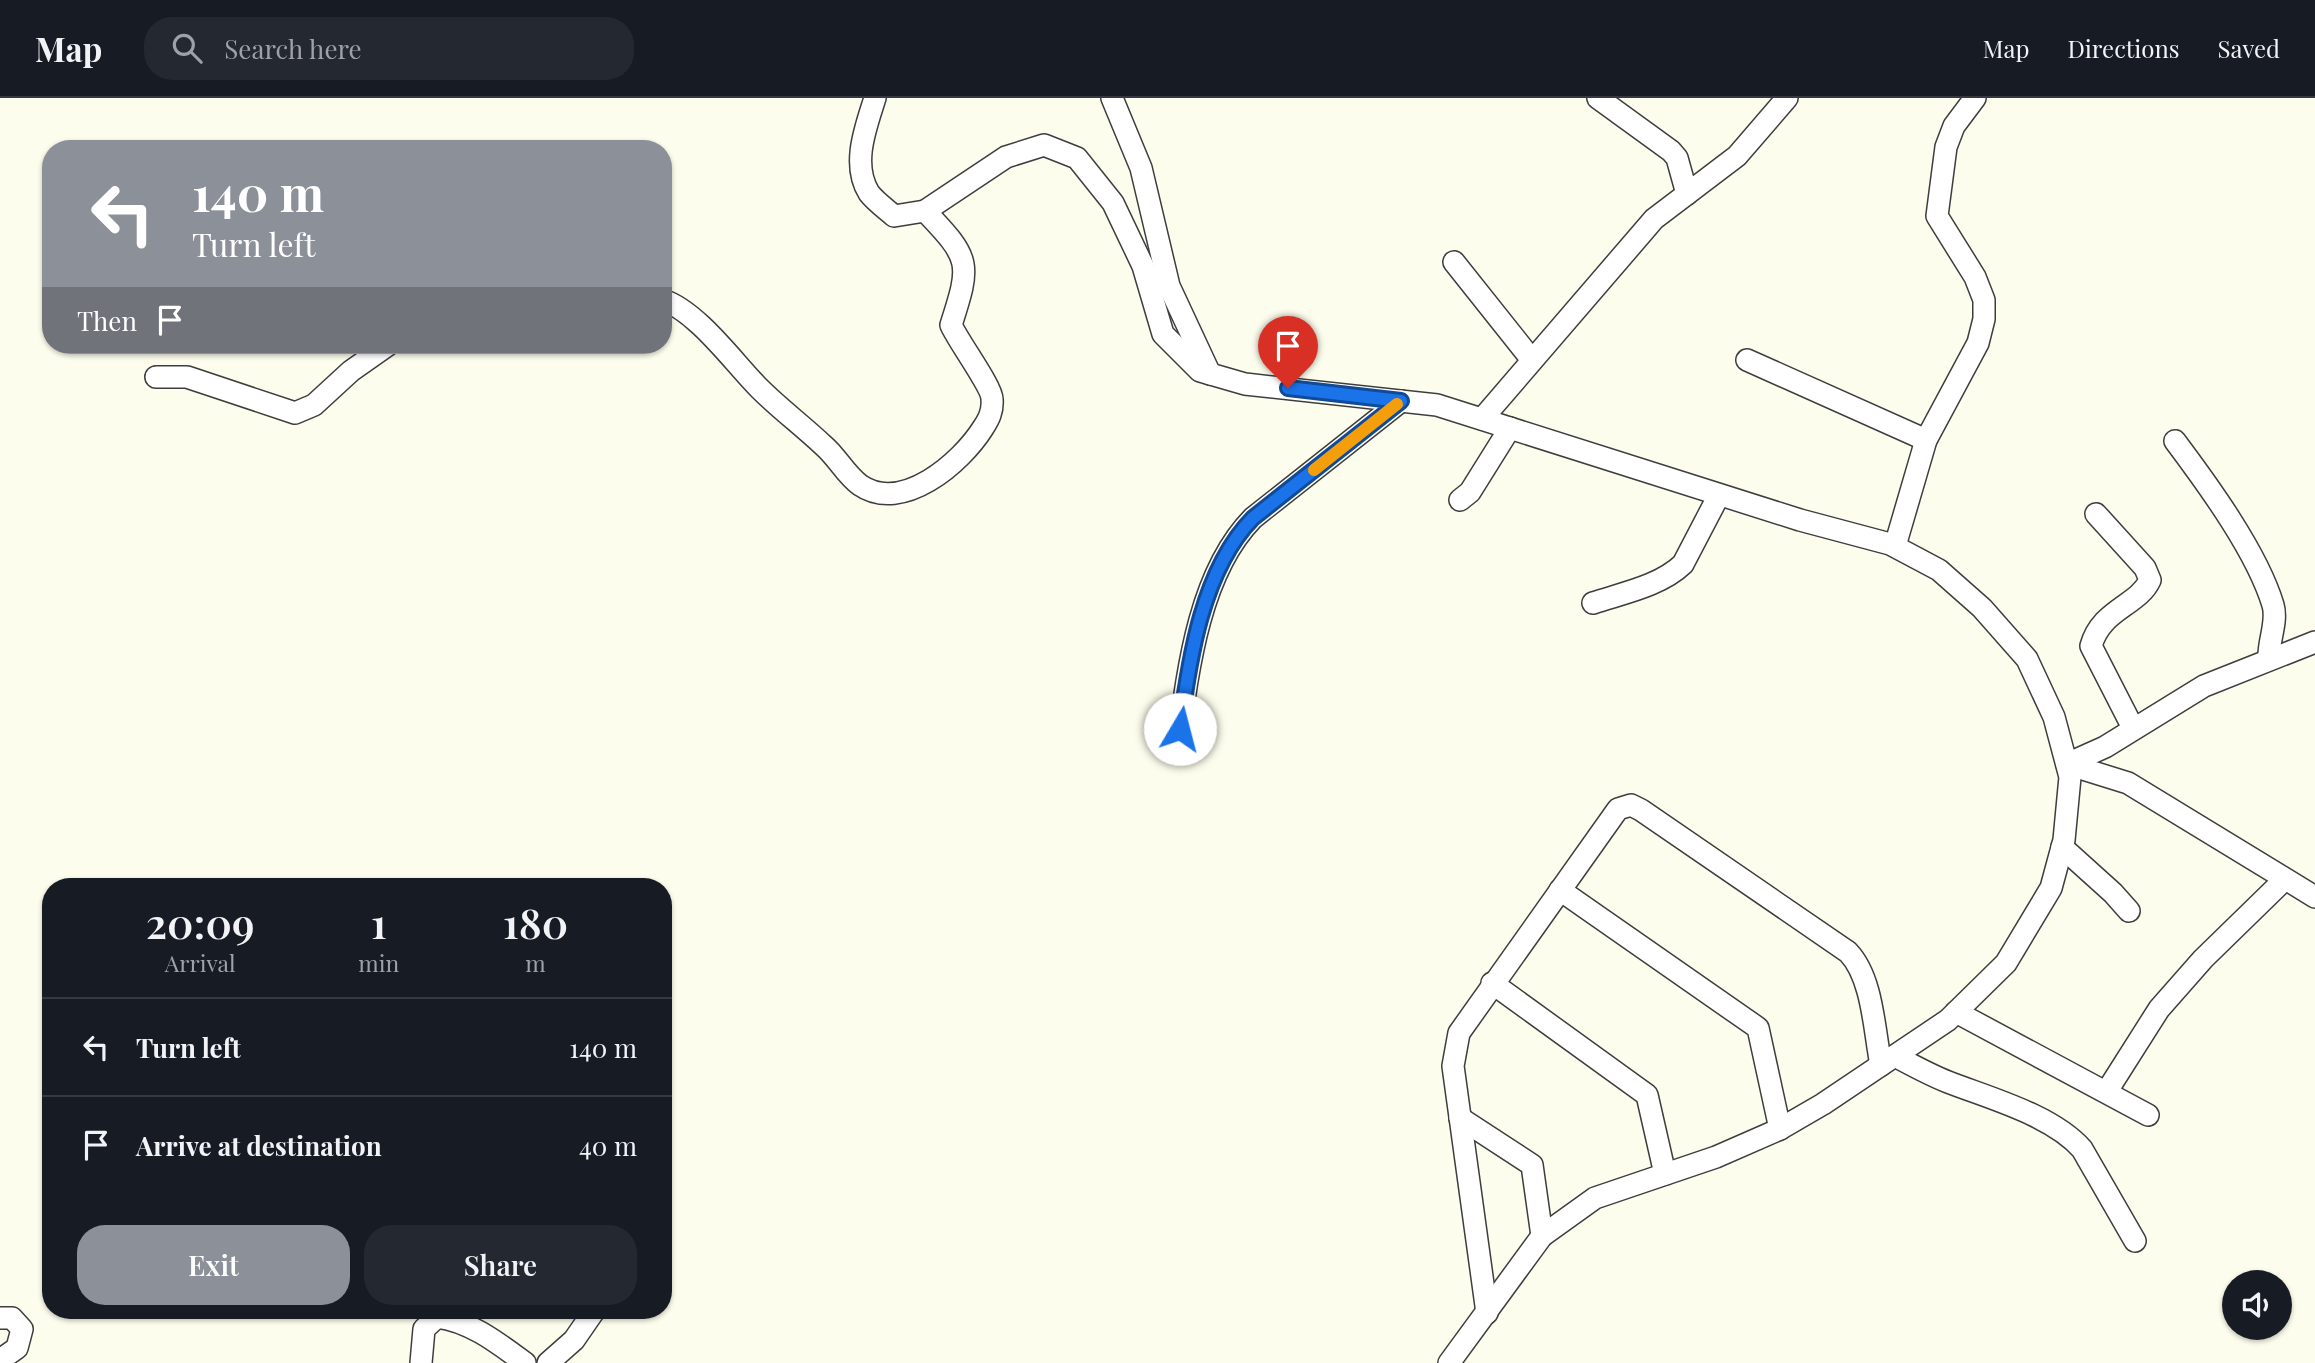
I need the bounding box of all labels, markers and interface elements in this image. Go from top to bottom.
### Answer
search box [144,17,634,80]
text: Map [35,26,102,70]
icon: search [168,29,206,67]
text: Search here [224,31,362,66]
text: Map [1983,32,2029,64]
text: Directions [2067,32,2180,64]
text: Saved [2218,32,2280,64]
text: 140 m [192,159,324,224]
icon: left [77,168,168,259]
text: Turn left [192,222,316,265]
icon: arrive [151,301,189,339]
text: Then [77,303,137,338]
pin [1258,316,1318,388]
icon: arrive [1269,327,1307,365]
position arrow [1143,692,1217,766]
text: 20:09 [146,894,254,950]
text: 1 [371,894,387,950]
text: 180 [503,894,568,950]
text: Arrival [165,947,236,978]
text: min [358,947,399,978]
text: m [525,947,546,978]
icon: left [77,1028,115,1066]
text: Turn left [136,1030,241,1065]
text: 140 m [569,1030,637,1065]
icon: arrive [77,1126,115,1164]
text: Arrive at destination [136,1128,382,1163]
text: 40 m [579,1128,637,1163]
button: Exit [77,1225,350,1305]
button: Share [364,1225,637,1305]
map controls [2222,1270,2292,1340]
button: sound [2222,1270,2292,1340]

